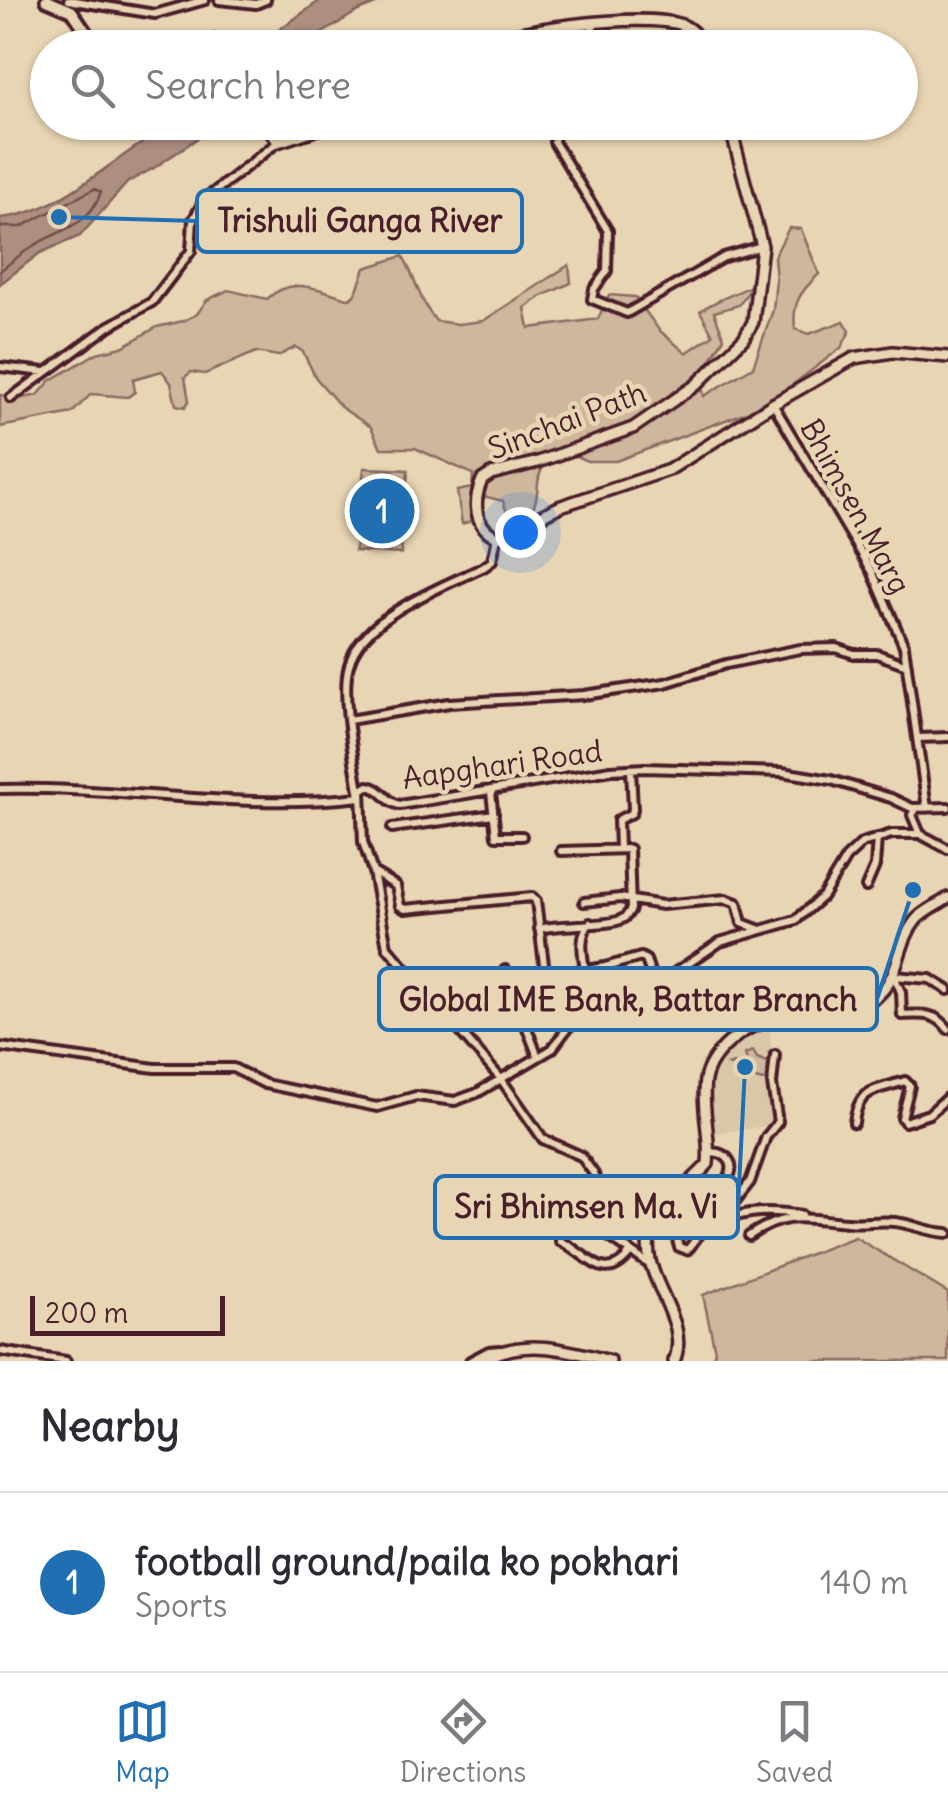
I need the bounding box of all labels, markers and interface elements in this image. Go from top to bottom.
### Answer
search box [30,30,918,140]
icon: search [65,58,120,113]
text: Search here [145,62,351,109]
callout: Trishuli Ganga River [197,190,522,252]
text: Trishuli Ganga River [217,200,504,241]
street label: Sinchai Path [483,372,651,468]
street label: Bhimsen Marg [792,412,920,600]
pin: 1 [350,474,414,548]
your location [495,507,546,558]
street label: Aapghari Road [400,731,604,797]
callout: Global IME Bank, Battar Branch [379,968,877,1030]
text: Global IME Bank, Battar Branch [399,979,857,1020]
callout: Sri Bhimsen Ma. Vi [435,1176,738,1238]
text: Sri Bhimsen Ma. Vi [454,1186,718,1227]
scale bar [30,1291,225,1336]
text: 200 m [45,1295,128,1331]
text: Nearby [40,1400,179,1452]
text: football ground/paila ko pokhari [135,1538,679,1585]
text: 1 [66,1562,79,1603]
text: 140 m [820,1562,908,1603]
text: Sports [135,1585,227,1626]
tab: Map [115,1694,170,1790]
tab: Directions [400,1694,526,1790]
tab: Saved [756,1694,833,1790]

